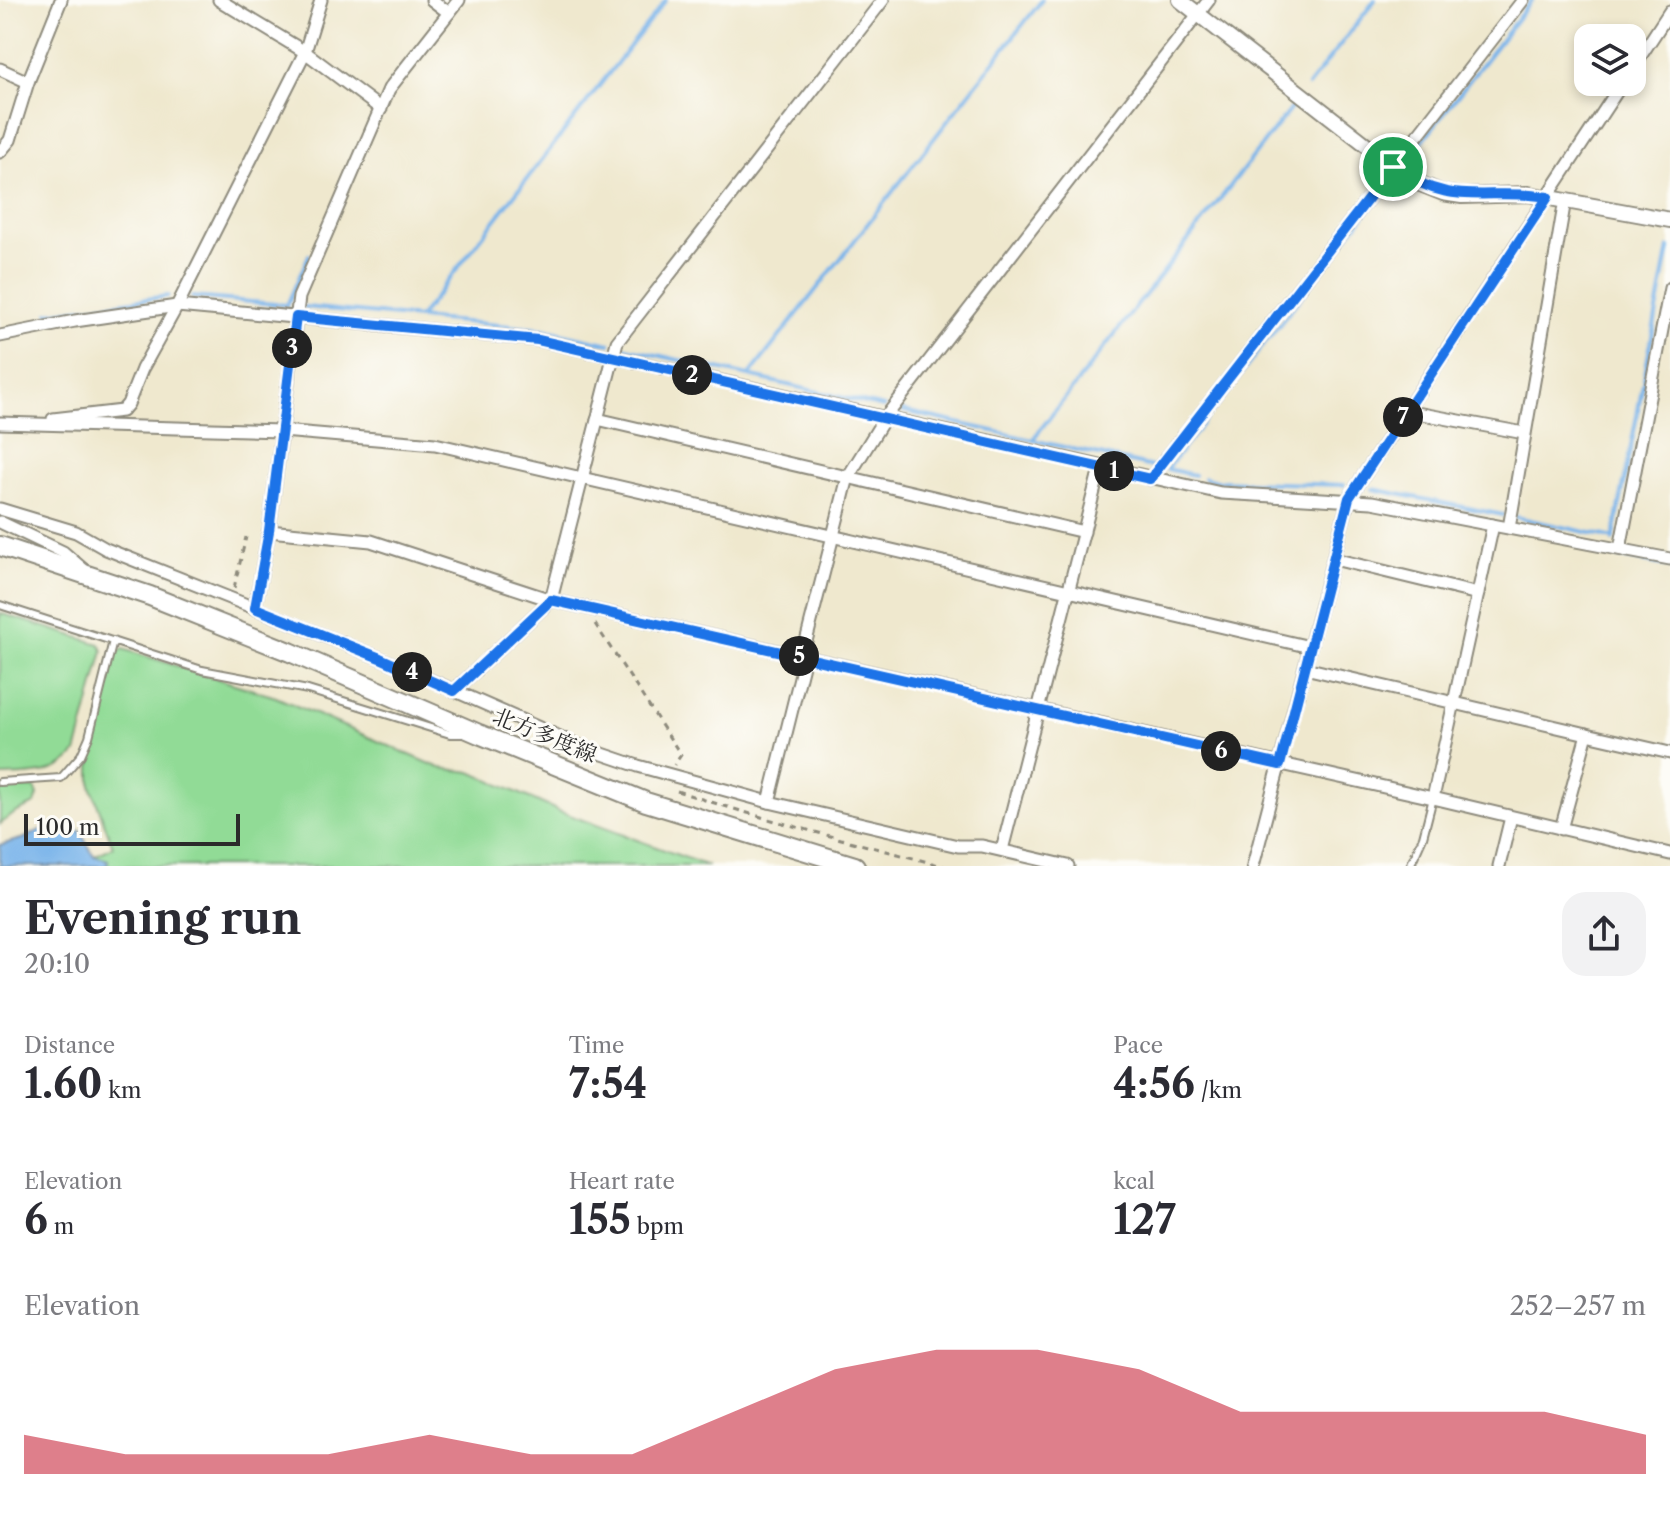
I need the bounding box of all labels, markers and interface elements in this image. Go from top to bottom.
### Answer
map controls [1574,24,1646,96]
button: layers [1574,24,1646,96]
pin [1359,133,1427,201]
icon: arrive [1371,145,1415,189]
pin: 3 [272,328,312,368]
text: 3 [286,334,298,361]
pin: 2 [672,355,712,395]
text: 2 [686,361,699,388]
pin: 7 [1383,397,1423,437]
text: 7 [1397,403,1409,430]
pin: 1 [1094,451,1134,491]
text: 1 [1109,457,1119,484]
pin: 5 [779,636,819,676]
text: 5 [793,642,805,669]
pin: 4 [392,652,432,692]
text: 4 [405,658,419,685]
street label: 北方多度線 [489,702,601,769]
pin: 6 [1201,731,1241,771]
text: 6 [1214,737,1228,764]
scale bar [24,810,240,846]
text: 100 m [36,814,99,841]
text: Evening run [24,891,301,945]
button: share [1562,892,1646,976]
text: 20:10 [24,948,90,980]
text: Distance [24,1032,115,1059]
text: Time [569,1032,624,1059]
text: Pace [1113,1032,1163,1059]
text: 1.60 [24,1059,102,1108]
text: 7:54 [569,1059,647,1108]
text: 4:56 [1113,1059,1195,1108]
text: km [102,1077,142,1104]
text: /km [1195,1077,1242,1104]
text: Elevation [24,1168,122,1195]
text: Heart rate [569,1168,675,1195]
text: kcal [1113,1168,1155,1195]
text: 6 [24,1195,48,1244]
text: 155 [569,1195,631,1244]
text: 127 [1113,1195,1176,1244]
text: m [48,1213,74,1240]
text: bpm [631,1213,684,1240]
text: Elevation [24,1290,140,1322]
text: 252–257 m [1510,1290,1646,1322]

